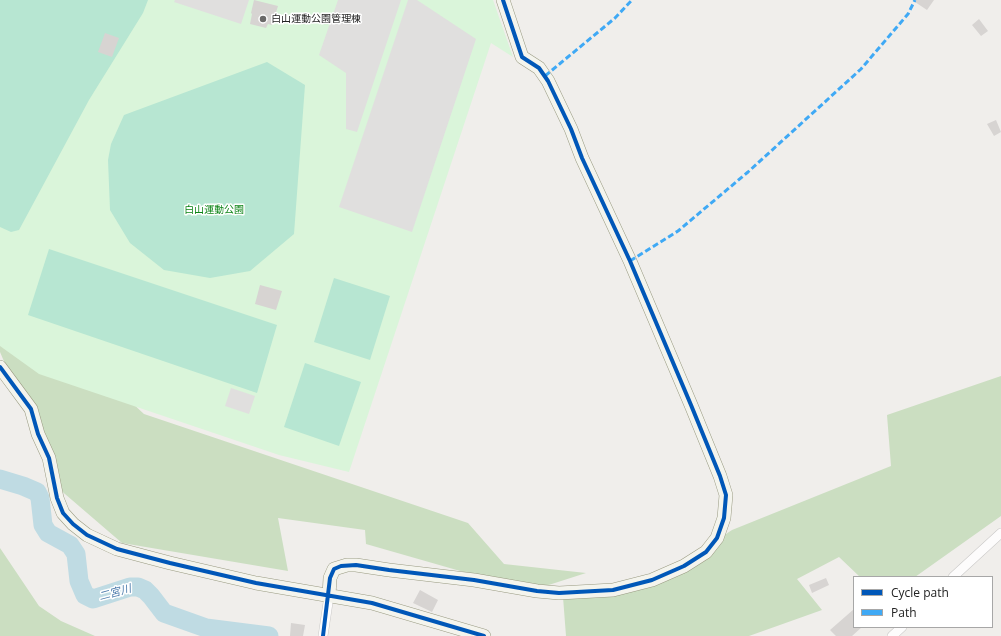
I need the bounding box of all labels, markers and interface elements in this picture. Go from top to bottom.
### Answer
place label: 白山運動公園管理棟 [271,13,361,25]
marker: 白山運動公園管理棟 [258,14,268,24]
park label: 白山運動公園 [184,204,244,216]
legend [853,576,993,628]
water label: 二宮川 [97,582,133,604]
text: Cycle path [891,584,949,601]
text: Path [891,604,917,621]

